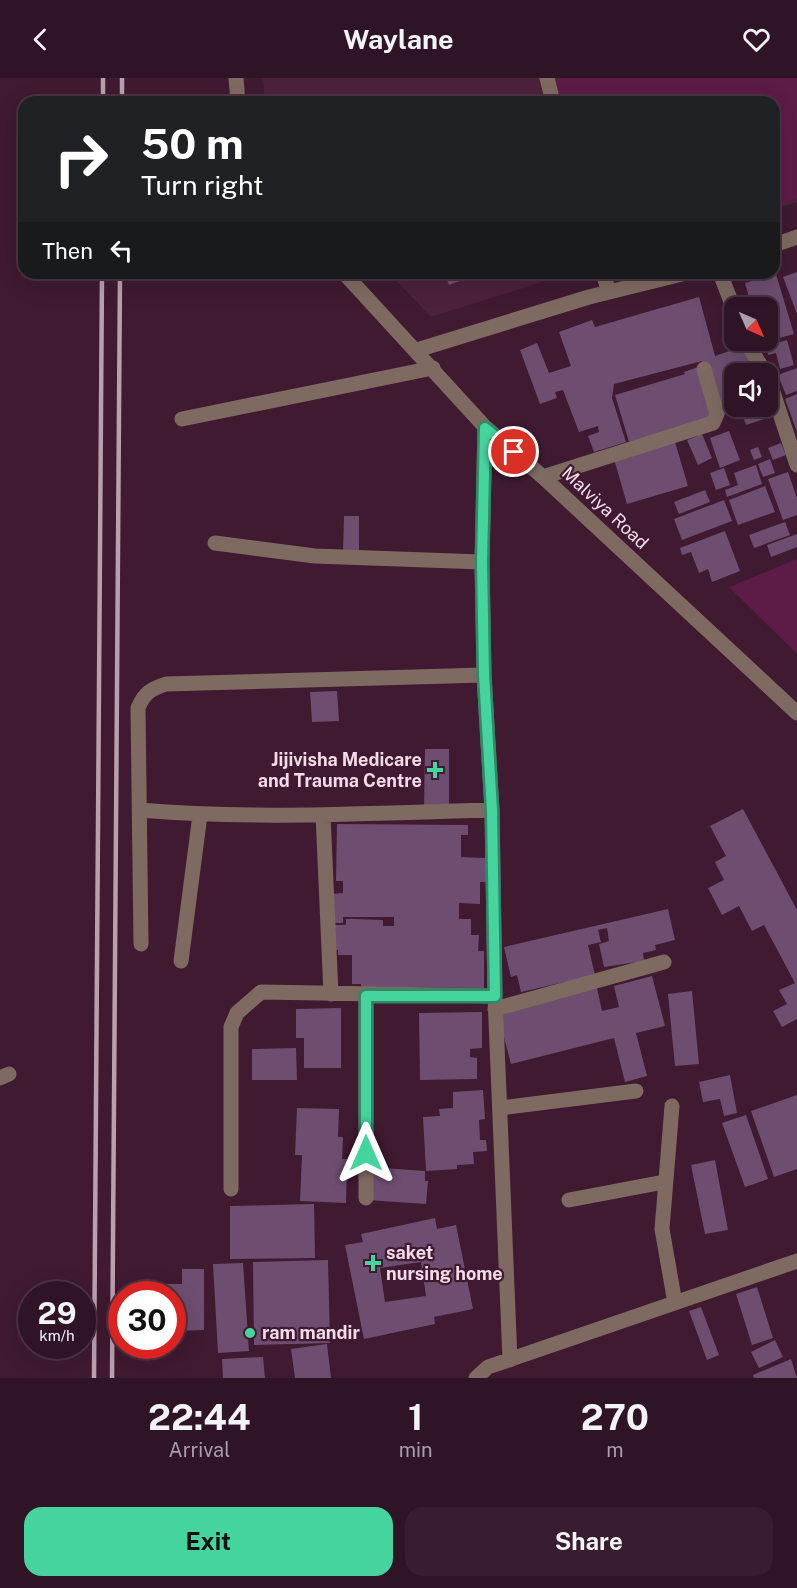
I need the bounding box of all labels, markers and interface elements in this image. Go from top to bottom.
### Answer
icon: back [24,23,57,56]
text: Waylane [343,23,454,55]
icon: heart [740,23,773,56]
text: 50 m [141,119,244,168]
icon: right [42,120,120,198]
text: Turn right [141,169,264,201]
icon: left [105,234,138,267]
text: Then [42,238,93,264]
north arrow [724,297,778,351]
map controls [724,297,778,417]
button: sound [724,363,778,417]
pin [488,426,539,477]
icon: arrive [497,435,530,468]
street label: Malviya Road [558,462,653,553]
place label: Jijivisha Medicare and Trauma Centre [258,749,422,791]
marker: Jijivisha Medicare and Trauma Centre [426,761,444,779]
position arrow [334,1121,398,1185]
place label: saket nursing home [386,1242,503,1284]
marker: saket nursing home [364,1254,382,1272]
speed limit sign: 30 [108,1281,186,1359]
text: 29 [38,1295,76,1331]
place label: ram mandir [262,1322,360,1343]
marker: ram mandir [243,1326,257,1340]
text: km/h [39,1327,75,1344]
text: 22:44 [148,1396,251,1438]
text: 1 [408,1396,423,1438]
text: 270 [581,1396,649,1438]
text: Arrival [168,1438,230,1462]
text: min [399,1438,433,1462]
text: m [606,1438,623,1462]
button: Exit [24,1507,393,1576]
button: Share [405,1507,773,1576]

